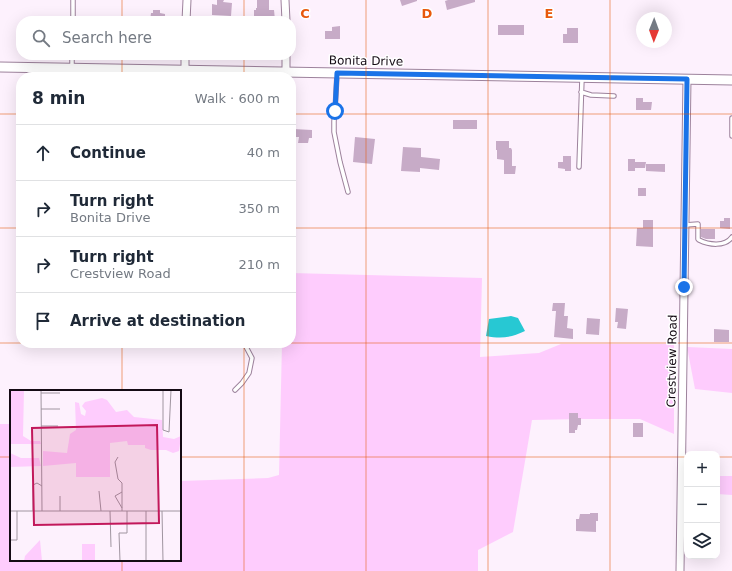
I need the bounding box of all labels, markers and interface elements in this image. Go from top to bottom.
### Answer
text: C [300,6,310,21]
text: D [422,6,433,21]
text: E [545,6,553,21]
north arrow [636,12,672,48]
search box [16,16,296,60]
icon: search [30,27,52,49]
text: Search here [62,29,152,47]
street label: Bonita Drive [329,53,403,69]
text: 8 min [32,88,85,108]
text: Walk · 600 m [195,91,280,106]
route start [326,102,344,120]
icon: ahead [32,142,54,164]
text: Continue [70,144,146,162]
text: 40 m [247,145,280,160]
text: Turn right [70,192,154,210]
icon: right [32,198,54,220]
text: 350 m [238,201,280,216]
text: Bonita Drive [70,210,151,225]
text: Turn right [70,248,154,266]
icon: right [32,254,54,276]
text: 210 m [238,257,280,272]
text: Crestview Road [70,266,171,281]
route end [675,278,693,296]
icon: arrive [32,310,54,332]
text: Arrive at destination [70,312,245,330]
street label: Crestview Road [664,314,680,408]
inset map [10,390,181,561]
map controls [684,451,720,559]
button: + [684,451,720,487]
button: − [684,487,720,523]
button: layers [684,523,720,559]

